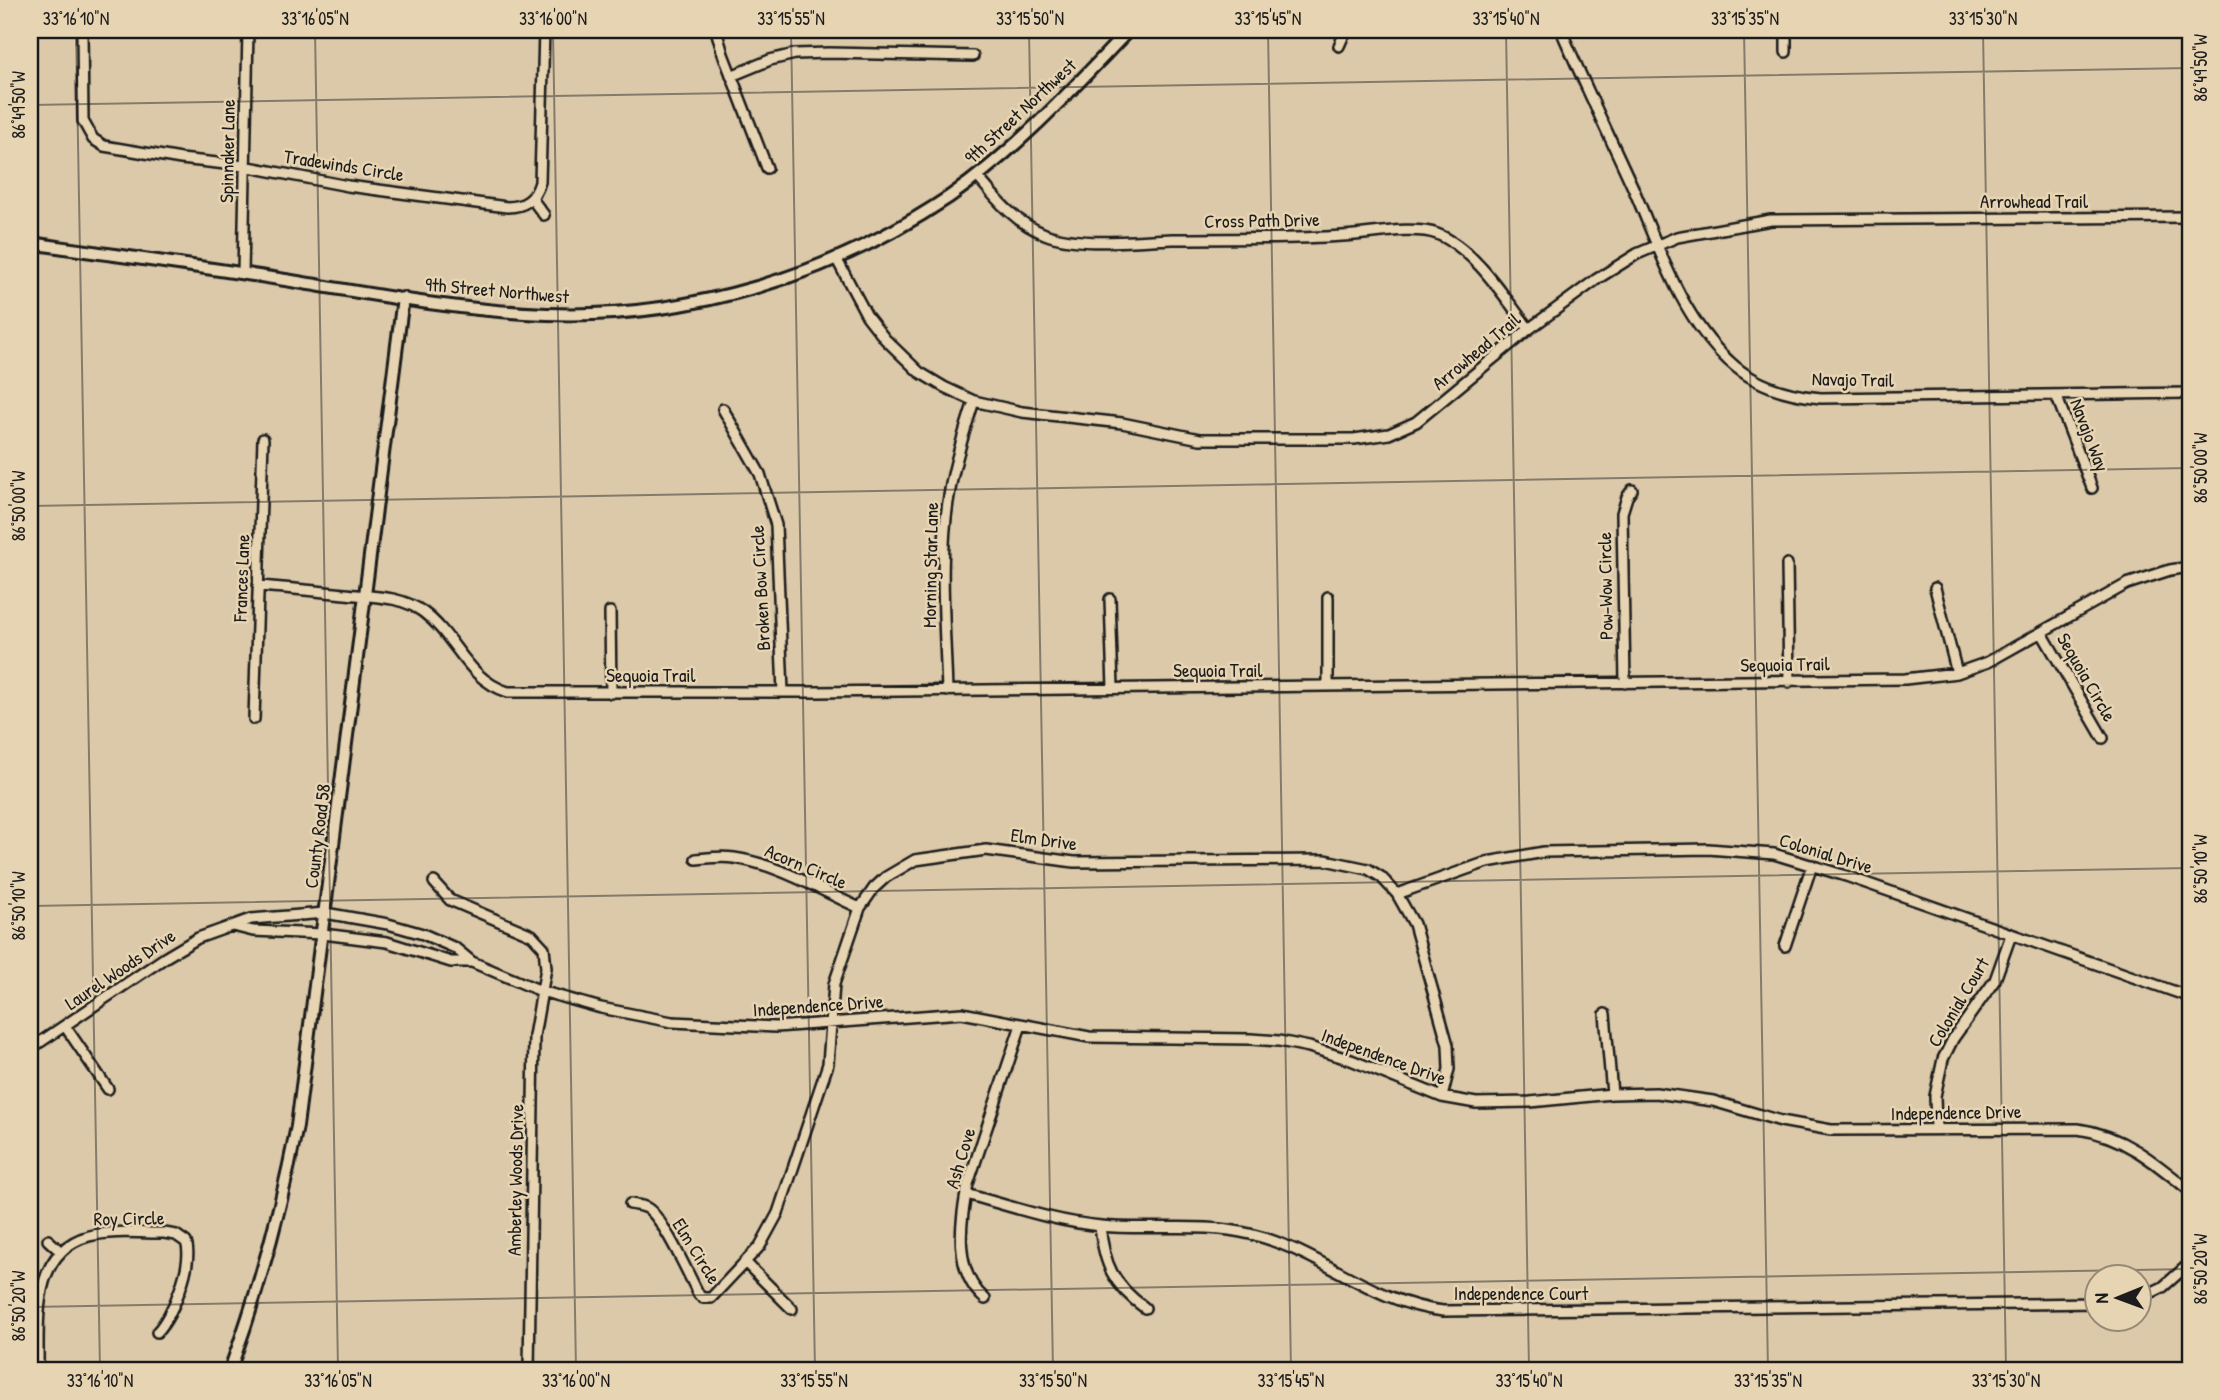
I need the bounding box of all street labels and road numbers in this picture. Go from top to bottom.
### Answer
street label: 9th Street Northwest [958,52,1082,170]
street label: Spinnaker Lane [213,99,241,203]
street label: Tradewinds Circle [282,143,406,187]
street label: Arrowhead Trail [1980,188,2089,214]
street label: Cross Path Drive [1204,206,1320,234]
street label: 9th Street Northwest [424,271,570,309]
street label: Arrowhead Trail [1426,306,1526,396]
street label: Navajo Trail [1812,365,1895,393]
street label: Navajo Way [2064,395,2116,475]
street label: Morning Star Lane [916,502,944,628]
street label: Broken Bow Circle [744,524,776,651]
street label: Pow-Wow Circle [1591,531,1619,640]
street label: Frances Lane [226,533,256,623]
street label: Sequoia Circle [2051,628,2123,726]
street label: Sequoia Trail [1740,650,1831,678]
street label: Sequoia Trail [1173,657,1264,683]
street label: Sequoia Trail [606,662,697,688]
street label: County Road 58 [298,782,336,890]
street label: Elm Drive [1009,821,1079,857]
street label: Colonial Drive [1776,826,1876,880]
street label: Acorn Circle [761,837,851,895]
street label: Laurel Woods Drive [60,922,181,1016]
street label: Colonial Court [1921,952,1995,1052]
street label: Independence Drive [752,987,885,1023]
street label: Independence Drive [1318,1021,1450,1091]
street label: Independence Drive [1890,1098,2022,1126]
street label: Amberley Woods Drive [501,1103,529,1256]
street label: Ash Cove [938,1124,982,1192]
street label: Roy Circle [93,1204,165,1232]
street label: Elm Circle [667,1213,728,1289]
street label: Independence Court [1454,1280,1589,1306]

